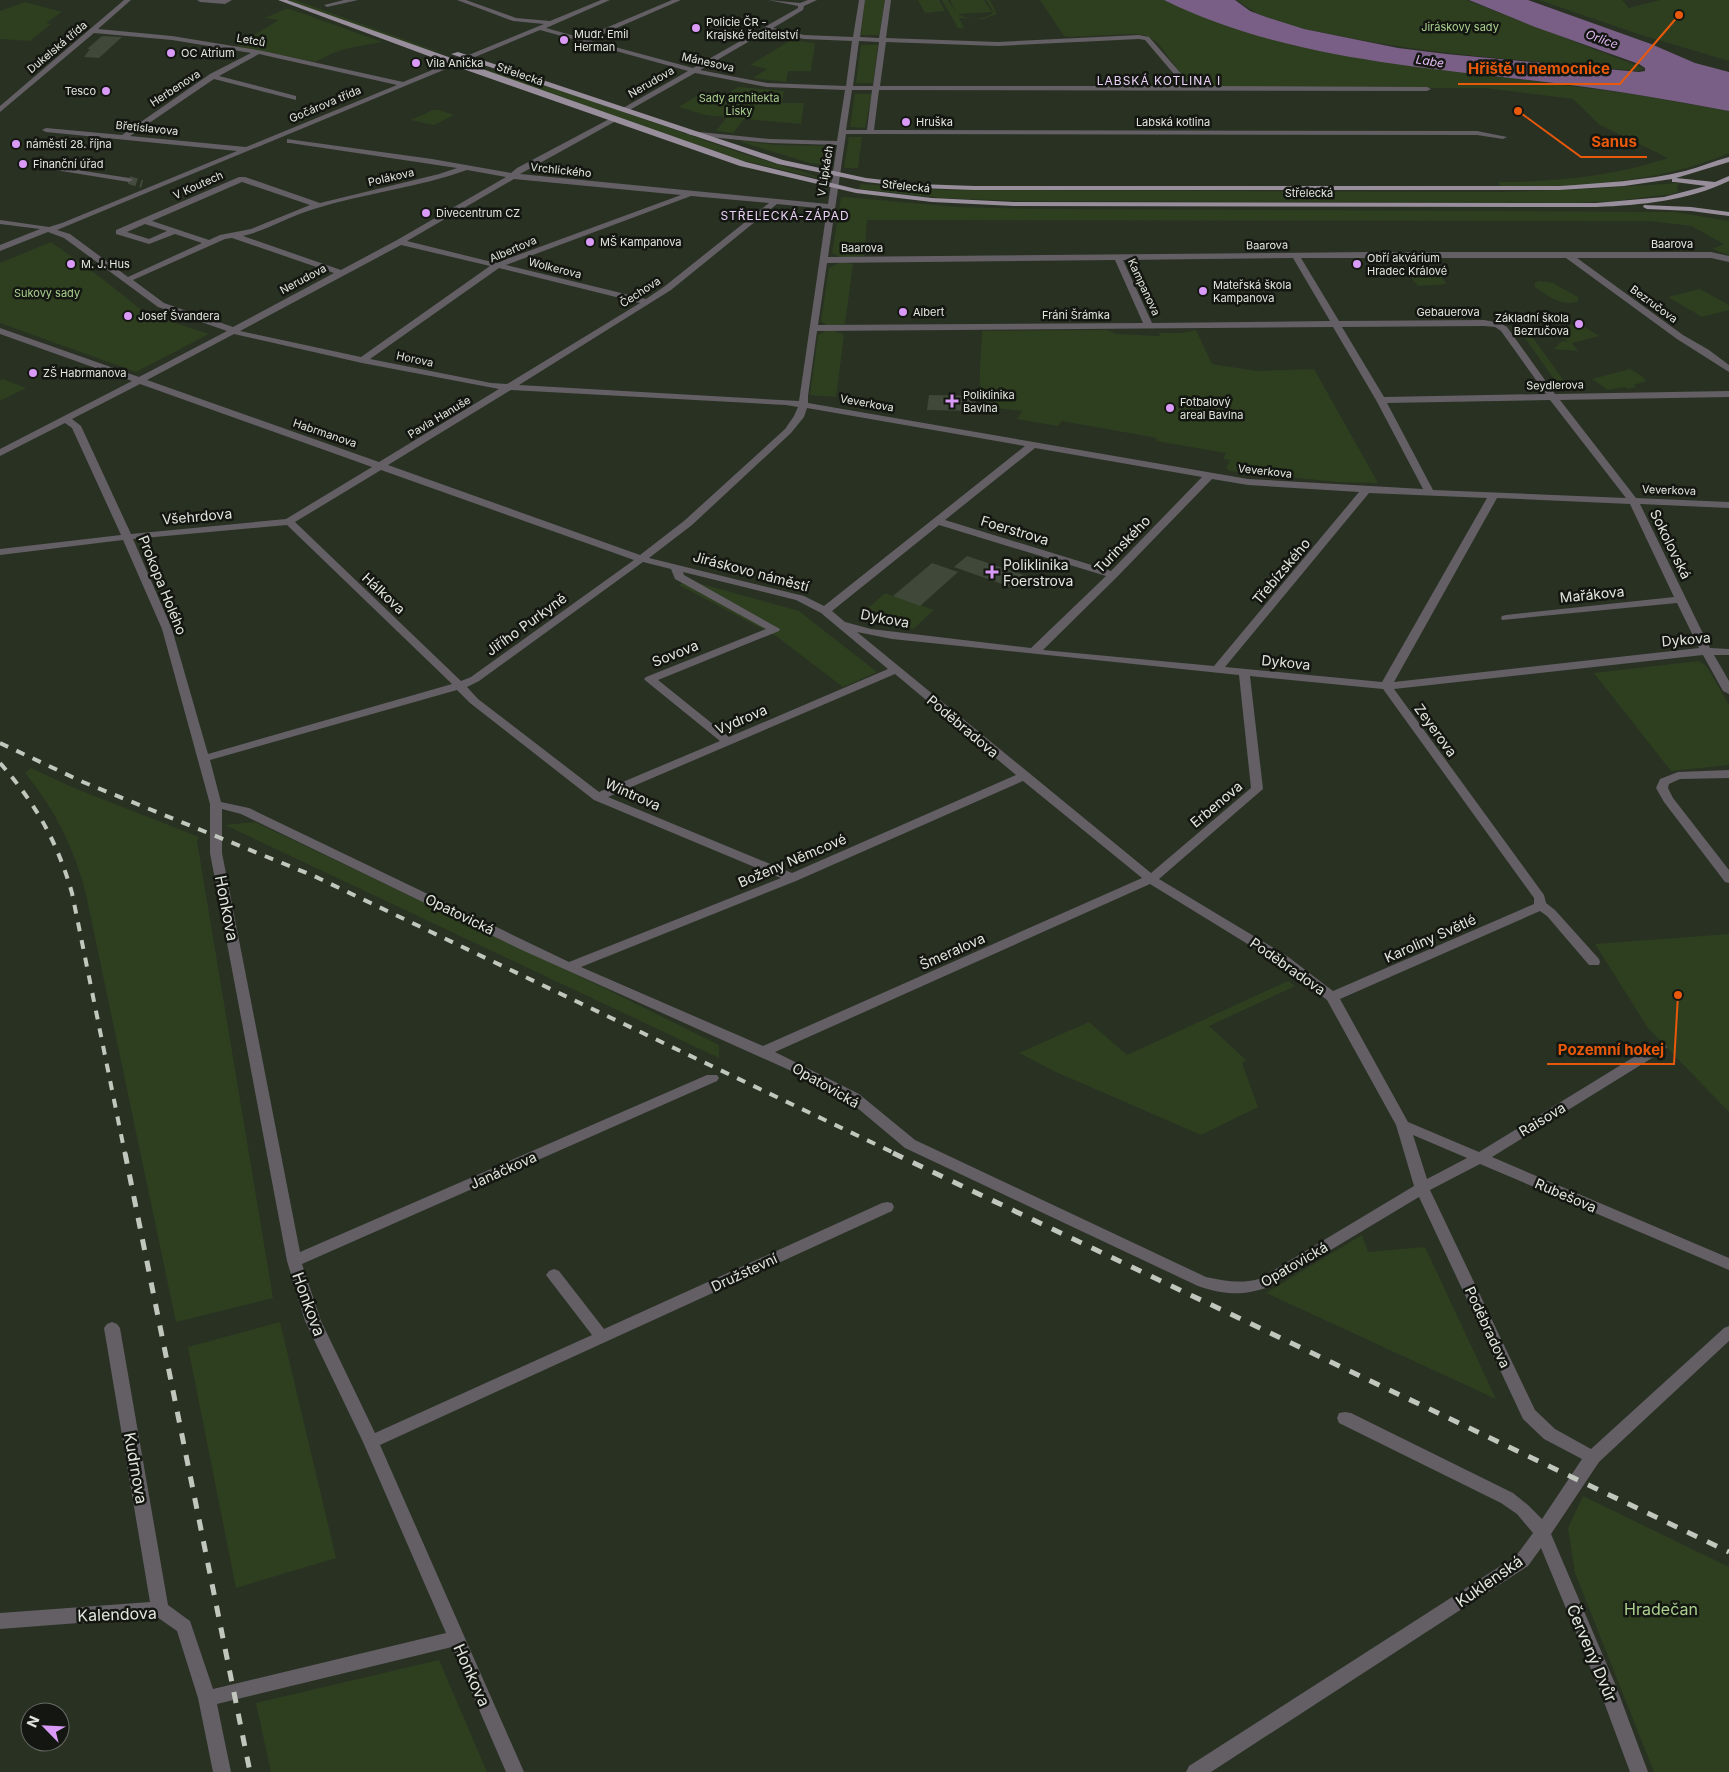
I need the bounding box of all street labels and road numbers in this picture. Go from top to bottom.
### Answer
street label: Dukelská třída [24,18,90,76]
street label: Letců [236,31,266,49]
street label: Mánesova [680,49,736,75]
street label: Střelecká [495,59,545,89]
street label: Nerudova [626,63,676,101]
street label: Herbenova [147,67,203,109]
street label: Gočárova třída [287,83,363,125]
street label: Labská kotlina [1136,115,1210,129]
street label: Břetislavova [115,118,179,138]
street label: V Lipkách [814,145,836,197]
street label: Vrchlického [530,160,593,180]
street label: Polákova [367,165,415,189]
street label: V Koutech [171,168,225,202]
street label: Střelecká [881,176,931,196]
street label: Střelecká [1285,186,1333,200]
street label: Albertova [487,233,539,265]
street label: Baarova [1651,237,1693,251]
street label: Baarova [1246,238,1288,252]
street label: Baarova [841,241,883,255]
street label: Wolkerova [527,255,583,281]
street label: Kampanova [1125,256,1163,318]
street label: Nerudova [277,261,329,297]
street label: Čechova [617,274,663,310]
street label: Bezručova [1628,282,1680,326]
street label: Gebauerova [1416,305,1480,319]
street label: Fráni Šrámka [1042,308,1110,322]
street label: Horova [395,348,435,370]
street label: Seydlerova [1526,377,1584,393]
street label: Veverkova [839,391,895,415]
street label: Pavla Hanuše [405,393,473,441]
street label: Habrmanova [291,416,359,450]
street label: Veverkova [1237,461,1293,481]
street label: Veverkova [1642,482,1696,498]
street label: Všehrdova [161,504,233,528]
street label: Sokolovská [1647,506,1695,582]
street label: Foerstrova [979,512,1051,548]
street label: Turinského [1091,512,1153,576]
street label: Prokopa Holého [135,533,191,637]
street label: Třebízského [1249,535,1313,607]
street label: Jiráskovo náměstí [691,547,811,595]
street label: Hálkova [359,569,409,617]
street label: Mařákova [1559,582,1625,606]
street label: Jiřího Purkyně [482,589,570,659]
street label: Dykova [859,605,911,631]
street label: Dykova [1661,628,1711,650]
street label: Sovova [649,636,701,670]
street label: Dykova [1261,651,1311,673]
street label: Poděbradova [924,691,1002,761]
street label: Vydrova [713,700,769,738]
street label: Zeyerova [1411,700,1461,760]
street label: Wintrova [603,774,663,814]
street label: Erbenova [1187,777,1245,831]
street label: Boženy Němcové [735,830,849,890]
street label: Honkova [211,873,243,943]
street label: Opatovická [423,890,497,938]
street label: Karoliny Světlé [1382,910,1478,966]
street label: Šmeralova [917,929,987,973]
street label: Poděbradova [1247,934,1329,998]
street label: Opatovická [789,1059,863,1111]
street label: Raisova [1516,1098,1568,1140]
street label: Janáčkova [467,1148,539,1192]
street label: Rubešova [1533,1174,1599,1216]
street label: Opatovická [1257,1238,1331,1290]
street label: Družstevní [708,1249,780,1295]
street label: Honkova [288,1269,330,1339]
street label: Poděbradova [1462,1284,1514,1370]
street label: Kudrnova [120,1431,152,1505]
street label: Kuklenská [1452,1551,1526,1611]
street label: Červený Dvůr [1562,1601,1622,1705]
street label: Kalendova [77,1603,157,1625]
street label: Honkova [449,1641,495,1709]

